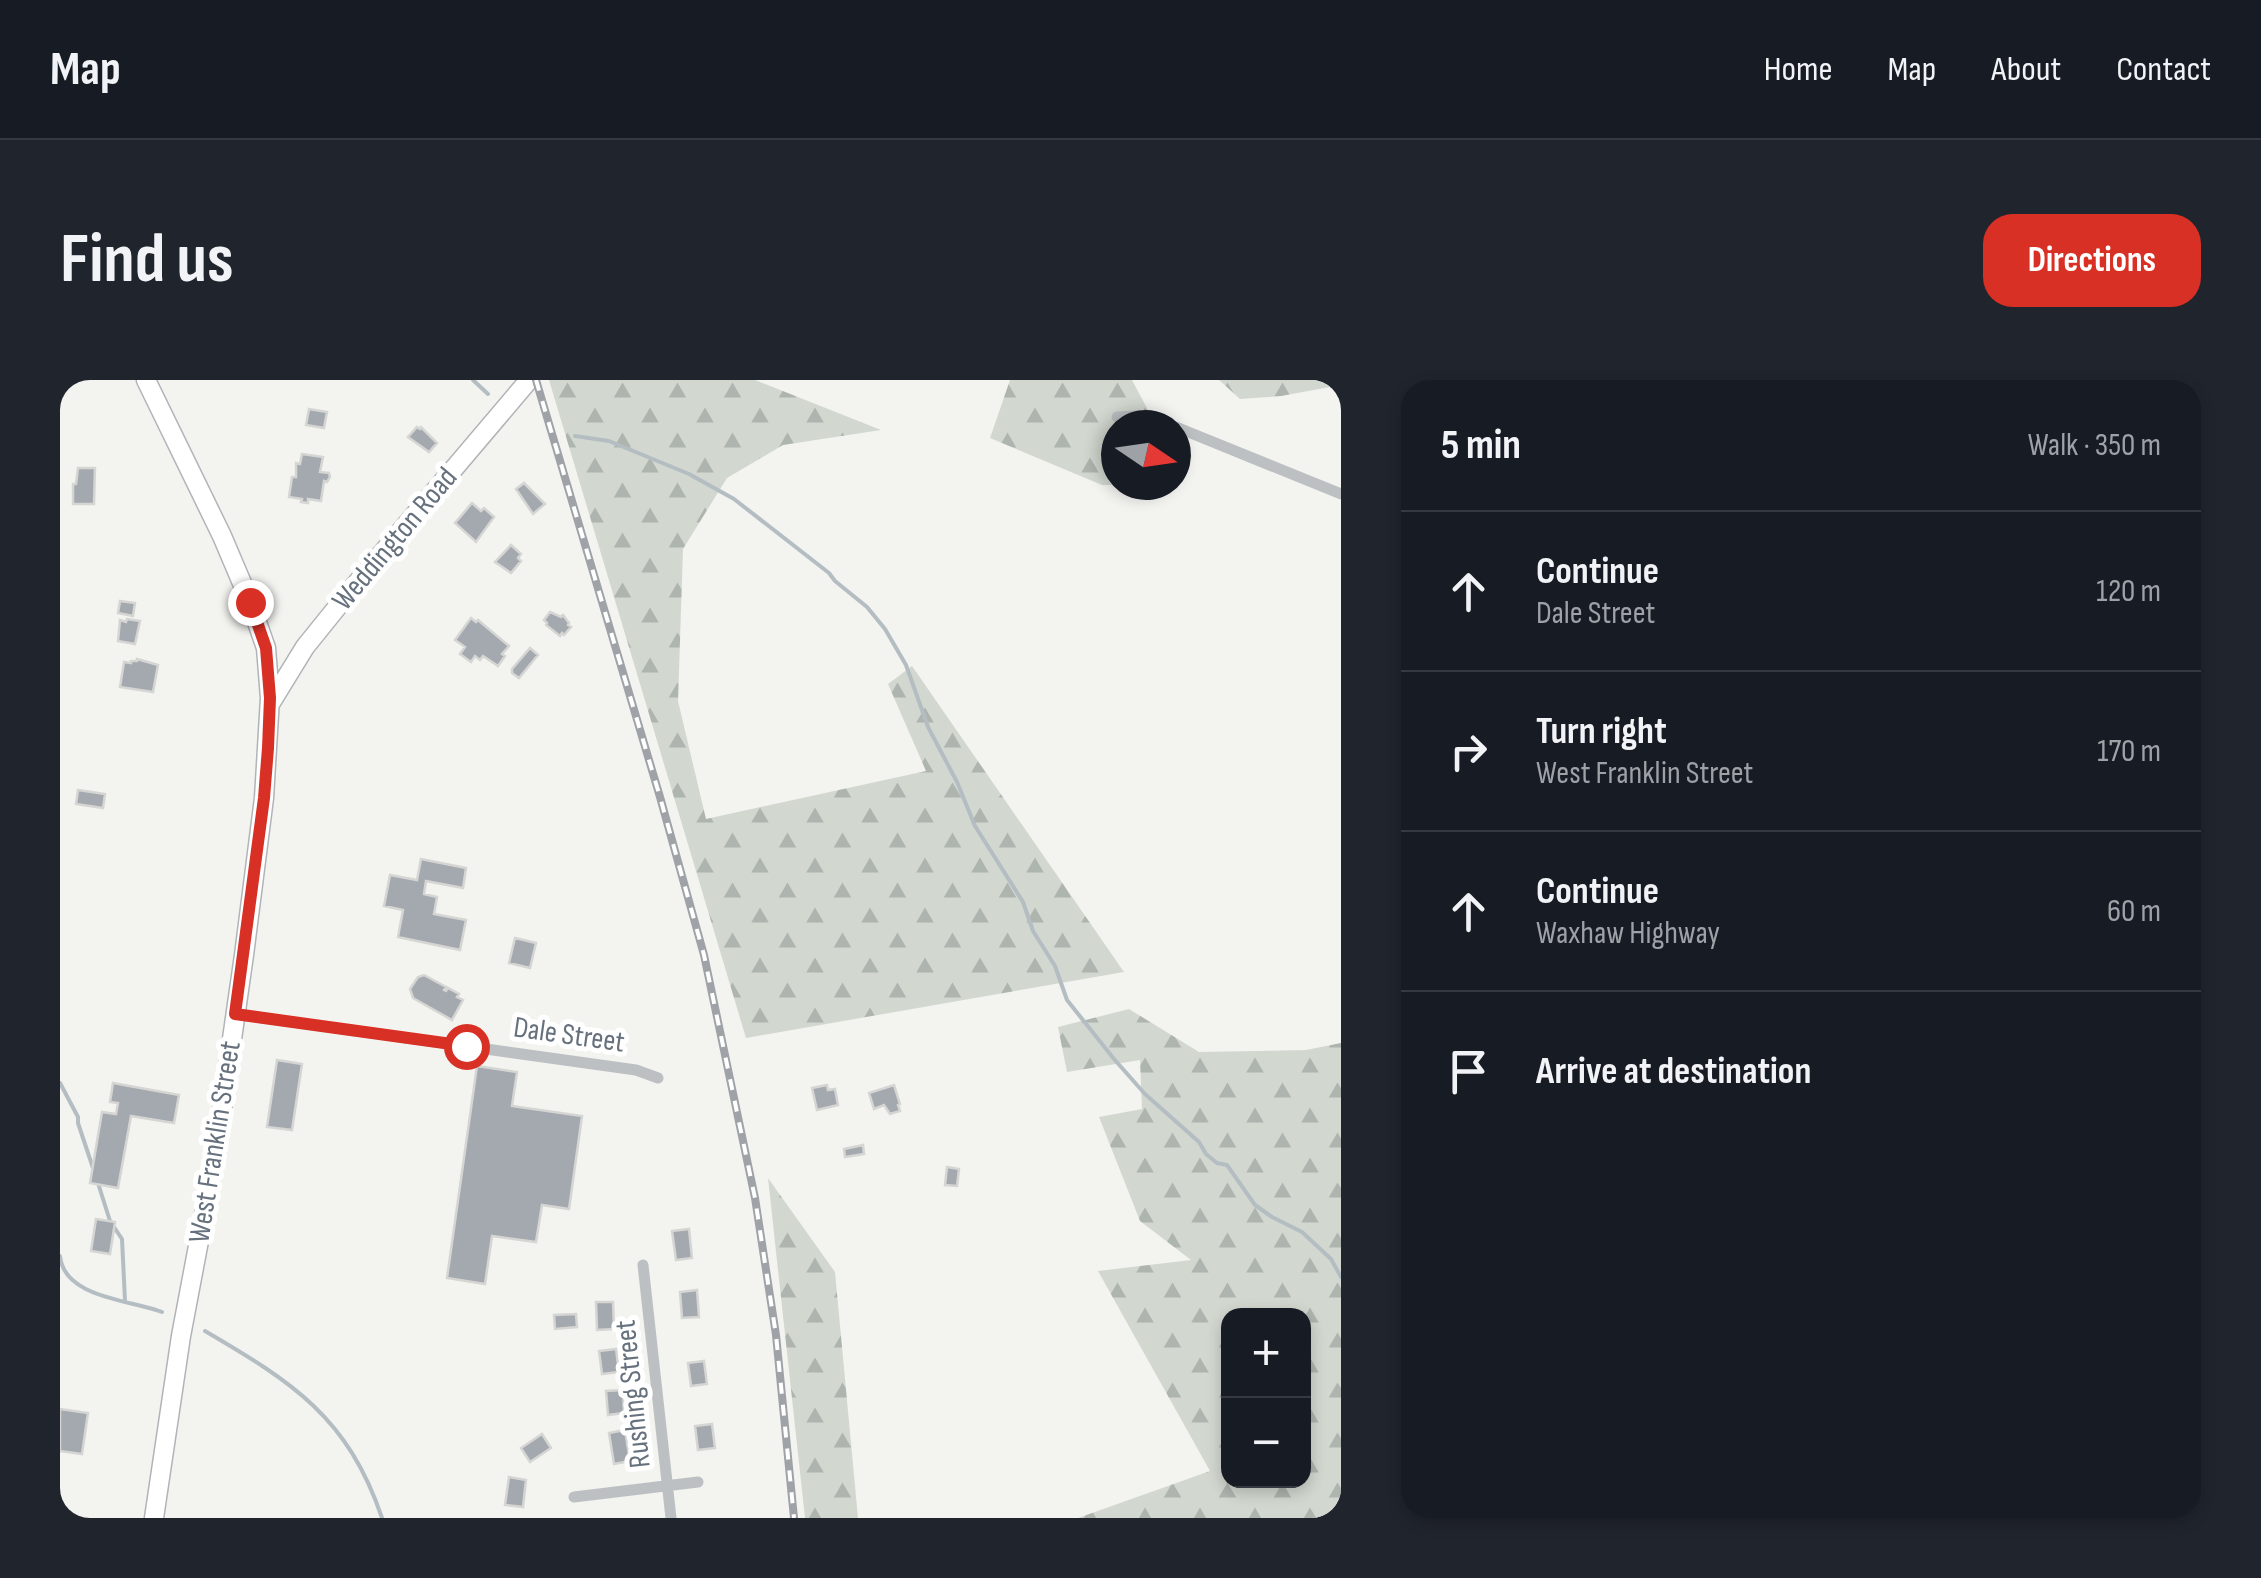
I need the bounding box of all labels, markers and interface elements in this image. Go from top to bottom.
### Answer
text: Map [50,41,121,98]
text: Home [1764,48,1833,91]
text: Map [1888,48,1936,91]
text: About [1991,48,2061,91]
text: Contact [2116,48,2211,91]
button: Directions [1983,214,2201,307]
text: Find us [60,218,234,302]
north arrow [1101,410,1191,500]
text: 5 min [1441,420,1521,471]
text: Walk · 350 m [2028,426,2161,465]
street label: Weddington Road [325,460,465,618]
text: Continue [1536,549,1659,594]
icon: ahead [1441,564,1496,619]
text: 120 m [2096,572,2161,611]
route end [228,580,274,626]
text: Dale Street [1536,594,1655,633]
text: Turn right [1536,709,1667,754]
icon: right [1441,724,1496,779]
text: 170 m [2097,732,2161,771]
text: West Franklin Street [1536,754,1753,793]
text: Continue [1536,869,1659,914]
icon: ahead [1441,884,1496,939]
text: 60 m [2107,892,2161,931]
text: Waxhaw Highway [1536,914,1720,953]
street label: Dale Street [511,1009,627,1061]
route start [444,1024,490,1070]
street label: West Franklin Street [181,1039,249,1245]
icon: arrive [1441,1044,1496,1099]
text: Arrive at destination [1536,1049,1811,1094]
map controls [1221,1308,1311,1488]
button: + [1221,1308,1311,1398]
street label: Rushing Street [607,1318,659,1470]
button: − [1221,1398,1311,1488]

